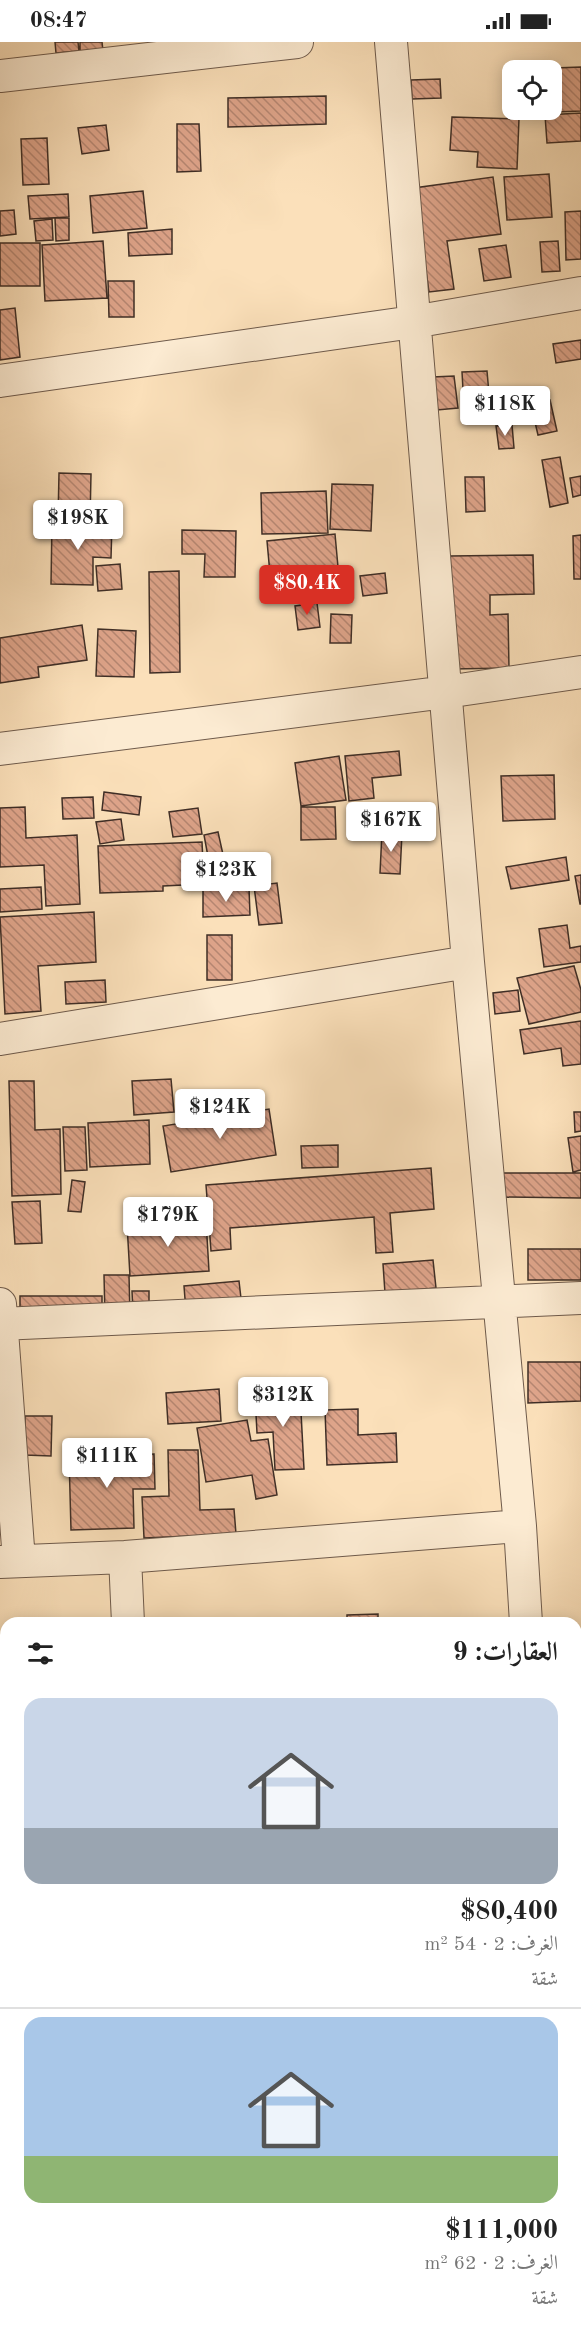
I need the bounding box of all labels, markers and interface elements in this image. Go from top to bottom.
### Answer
text: 08:47 [30,10,87,32]
map controls [502,60,562,120]
button: locate [502,60,562,120]
pin: $118K [463,386,547,437]
text: $118K [474,395,536,415]
pin: $198K [36,500,120,551]
text: $198K [47,509,109,529]
pin: $80.4K [258,565,356,616]
text: $80.4K [273,574,341,594]
pin: $167K [349,802,433,853]
text: $167K [360,811,422,831]
pin: $123K [184,852,268,903]
text: $123K [195,861,257,881]
pin: $124K [178,1089,262,1140]
text: $124K [189,1098,251,1118]
pin: $179K [126,1197,210,1248]
text: $179K [137,1206,199,1226]
pin: $312K [241,1377,325,1428]
text: $312K [252,1386,314,1406]
pin: $111K [65,1438,149,1489]
text: $111K [76,1447,138,1467]
icon: filters [24,1637,57,1670]
text: العقارات: 9 [453,1640,558,1666]
icon: home [237,1737,345,1845]
text: $80,400 [460,1899,558,1925]
text: الغرف: 2 · 54 m² [424,1935,558,1955]
text: شقة [532,1970,558,1990]
icon: home [237,2056,345,2164]
text: $111,000 [445,2218,558,2244]
text: الغرف: 2 · 62 m² [424,2254,558,2274]
text: شقة [532,2289,558,2309]

